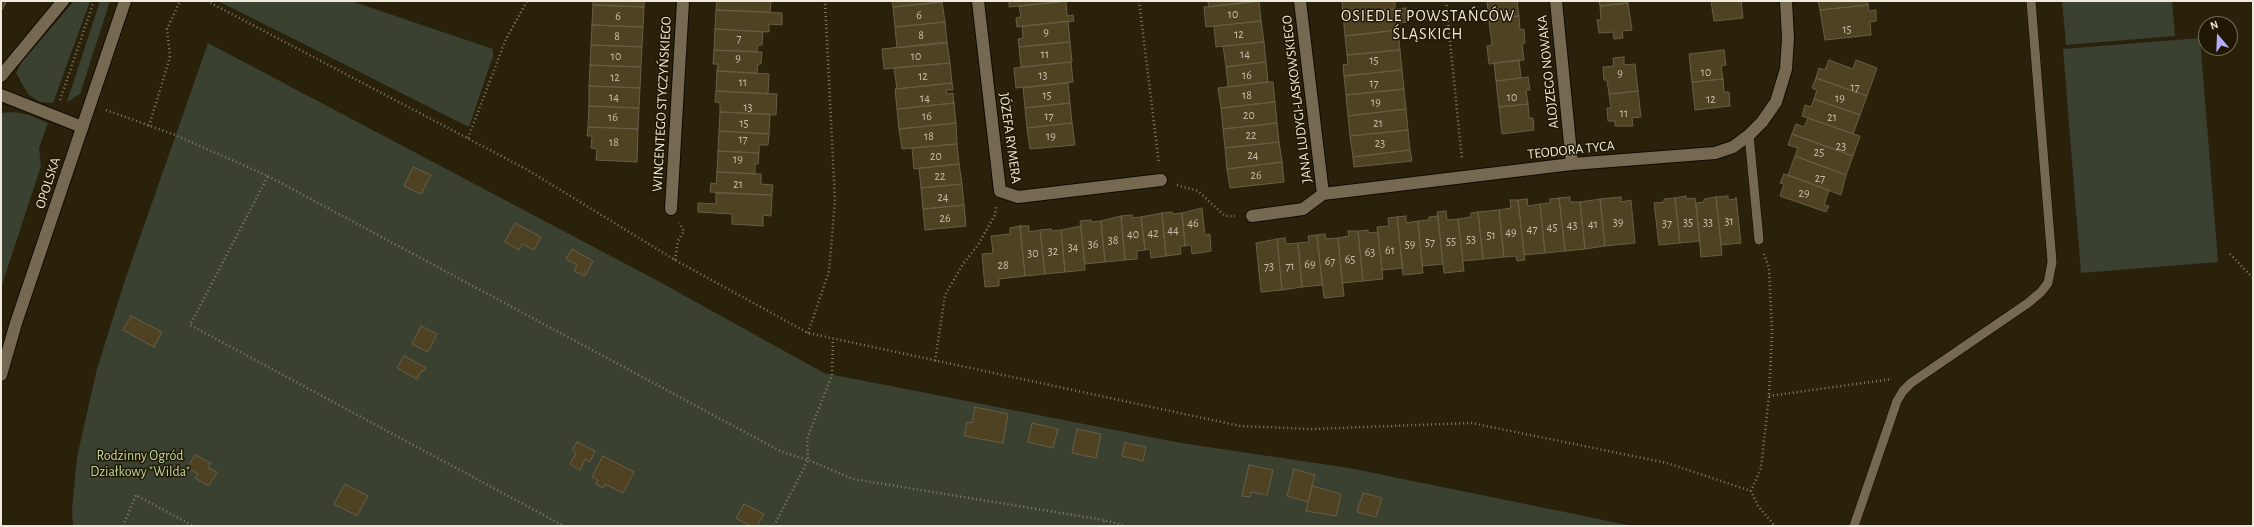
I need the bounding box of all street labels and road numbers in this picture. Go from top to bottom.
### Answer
street label: JANA LUDYGI-LASKOWSKIEGO [1278,14,1316,184]
street label: ALOJZEGO NOWAKA [1534,14,1562,130]
street label: WINCENTEGO STYCZYŃSKIEGO [649,16,675,192]
street label: JÓZEFA RYMERA [995,91,1025,185]
street label: TEODORA TYCA [1527,137,1615,163]
street label: OPOLSKA [32,155,64,211]

